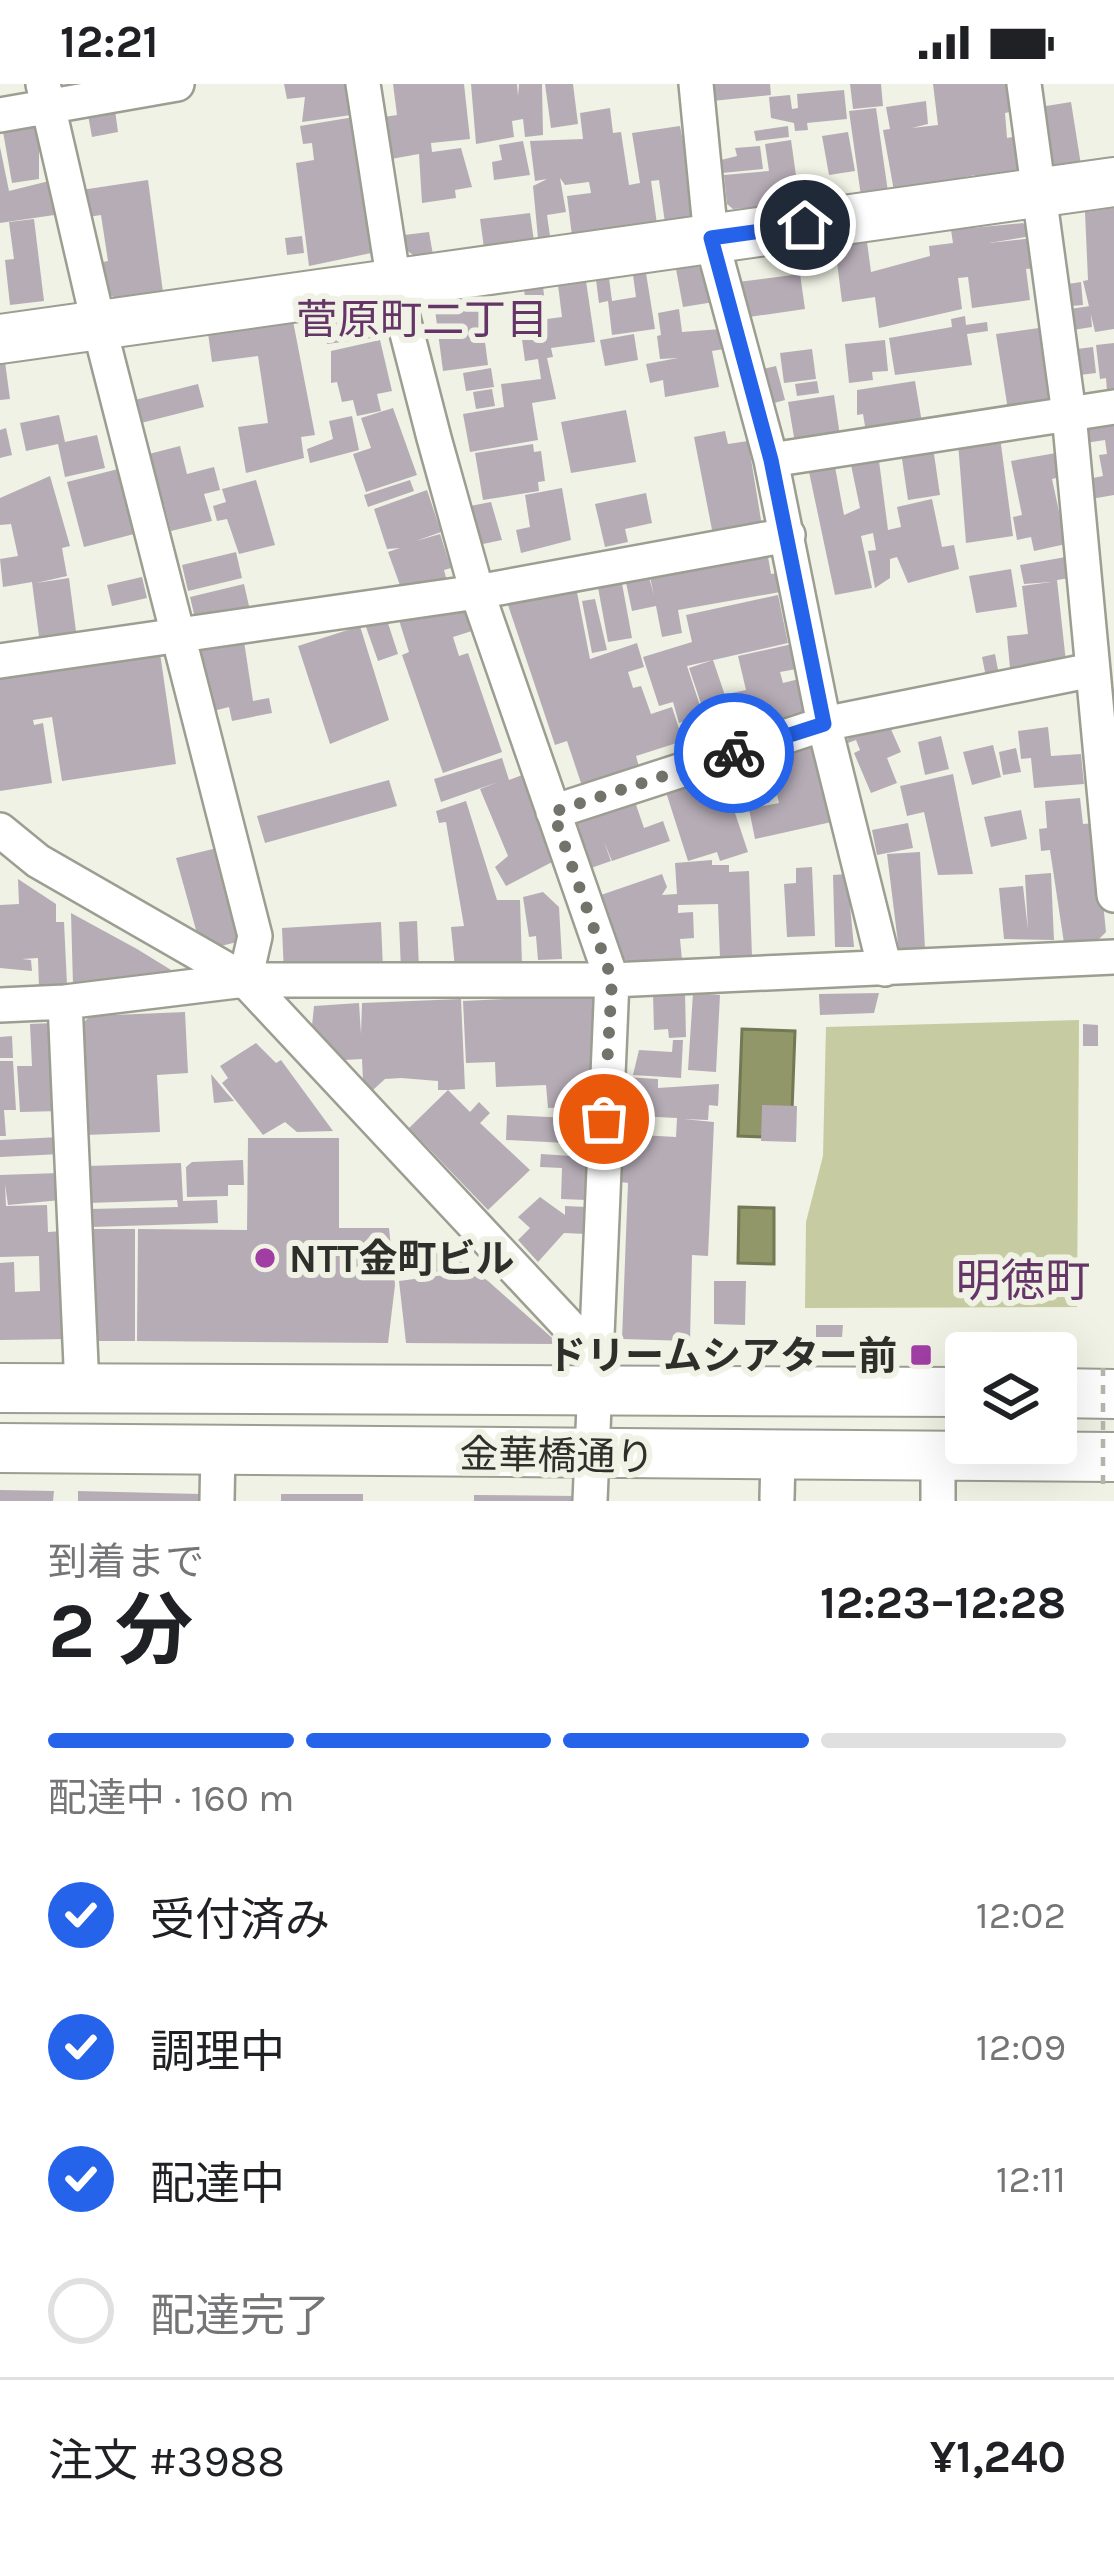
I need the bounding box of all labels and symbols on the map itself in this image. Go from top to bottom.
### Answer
pin [754,174,856,276]
district label: 菅原町二丁目 [296,295,548,345]
courier [674,693,794,813]
pin [553,1068,655,1170]
place label: NTT金町ビル [289,1236,514,1282]
marker: NTT金町ビル [252,1245,278,1271]
district label: 明徳町 [955,1255,1091,1307]
place label: ドリームシアター前 [547,1333,897,1379]
marker: ドリームシアター前 [908,1342,934,1368]
street label: 金華橋通り [459,1431,655,1481]

